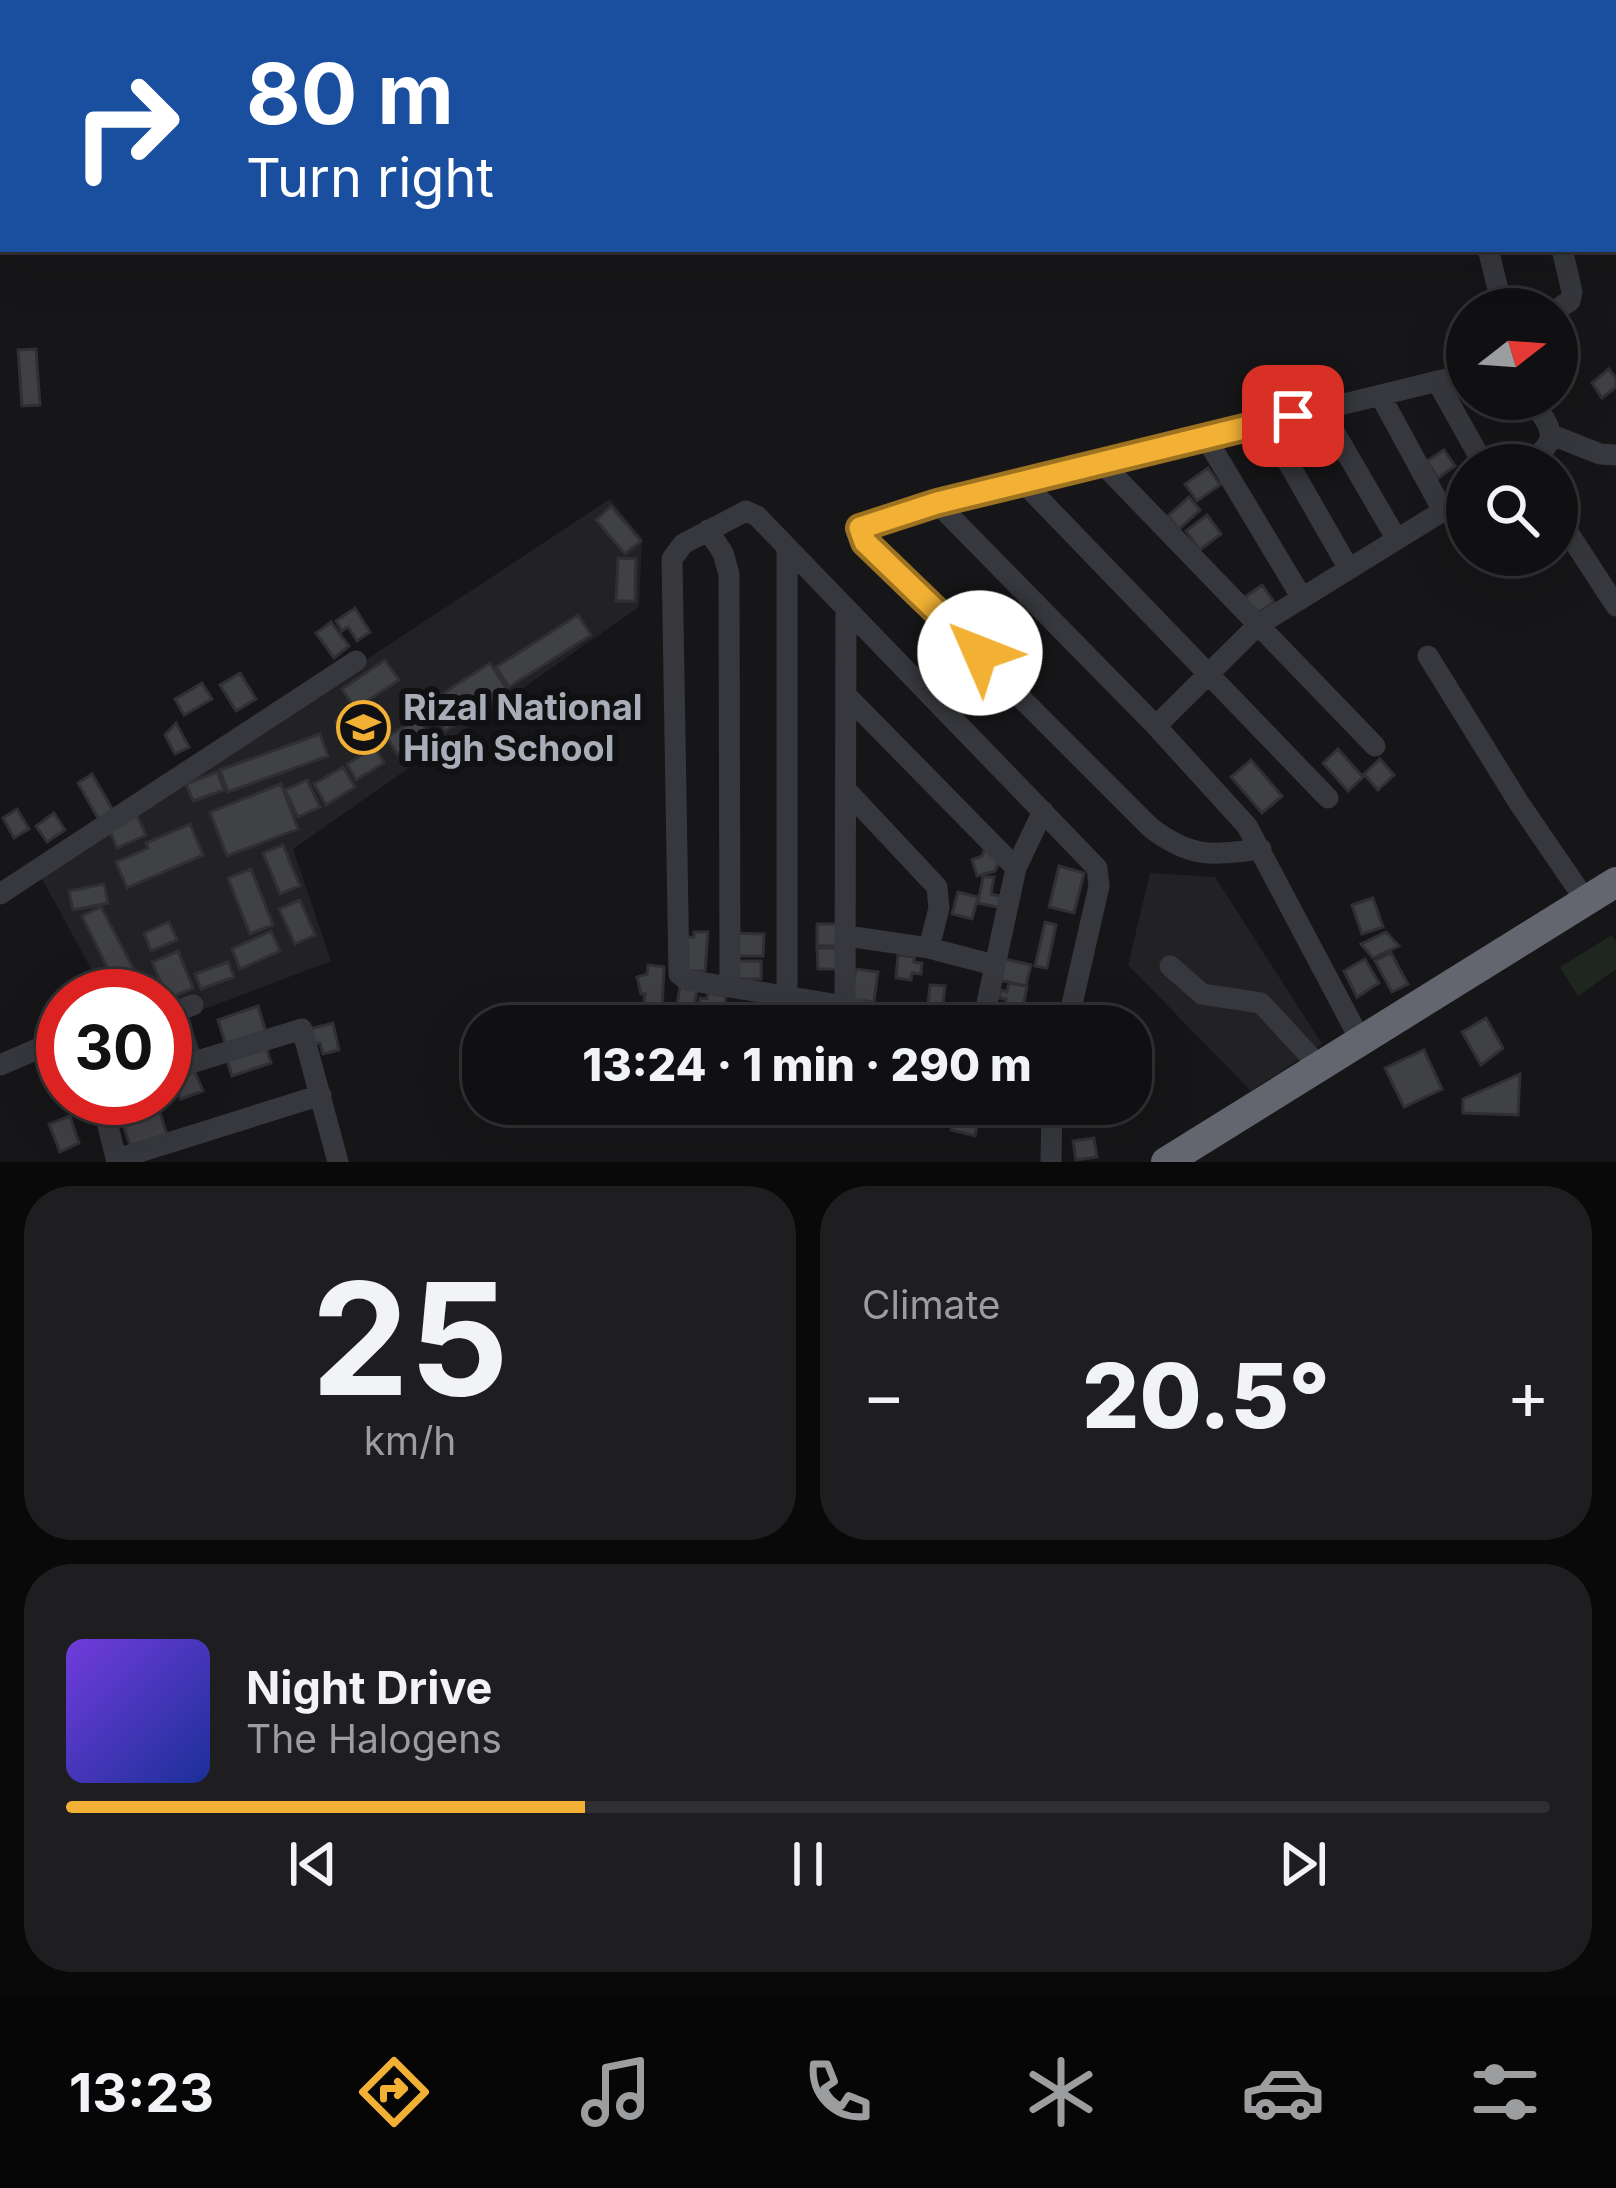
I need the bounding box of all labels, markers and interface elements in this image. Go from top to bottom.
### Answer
text: 80 m [246,43,454,144]
icon: right [48,48,204,204]
text: Turn right [246,145,494,210]
north arrow [1446,288,1578,420]
map controls [1446,288,1578,576]
pin [1242,365,1344,467]
icon: arrive [1260,383,1326,449]
button: search [1446,444,1578,576]
position arrow [917,590,1043,716]
place label: Rizal National High School [403,685,643,770]
school or university icon: Rizal National High School [336,700,392,756]
speed limit sign: 30 [36,969,192,1125]
text: 13:24 · 1 min · 290 m [582,1037,1032,1092]
text: 25 [311,1244,509,1433]
text: Climate [862,1281,1001,1328]
text: 20.5° [1082,1341,1330,1450]
text: − [862,1355,906,1435]
text: + [1506,1355,1550,1435]
text: km/h [364,1417,456,1464]
text: Night Drive [246,1660,492,1715]
text: The Halogens [246,1715,502,1762]
icon: previous [280,1831,346,1897]
icon: pause [775,1831,841,1897]
icon: next [1270,1831,1336,1897]
icon: directions [352,2050,436,2134]
icon: music [574,2050,658,2134]
icon: phone [796,2050,880,2134]
icon: climate [1019,2050,1103,2134]
icon: car [1241,2050,1325,2134]
icon: filters [1463,2050,1547,2134]
text: 13:23 [69,2060,214,2125]

